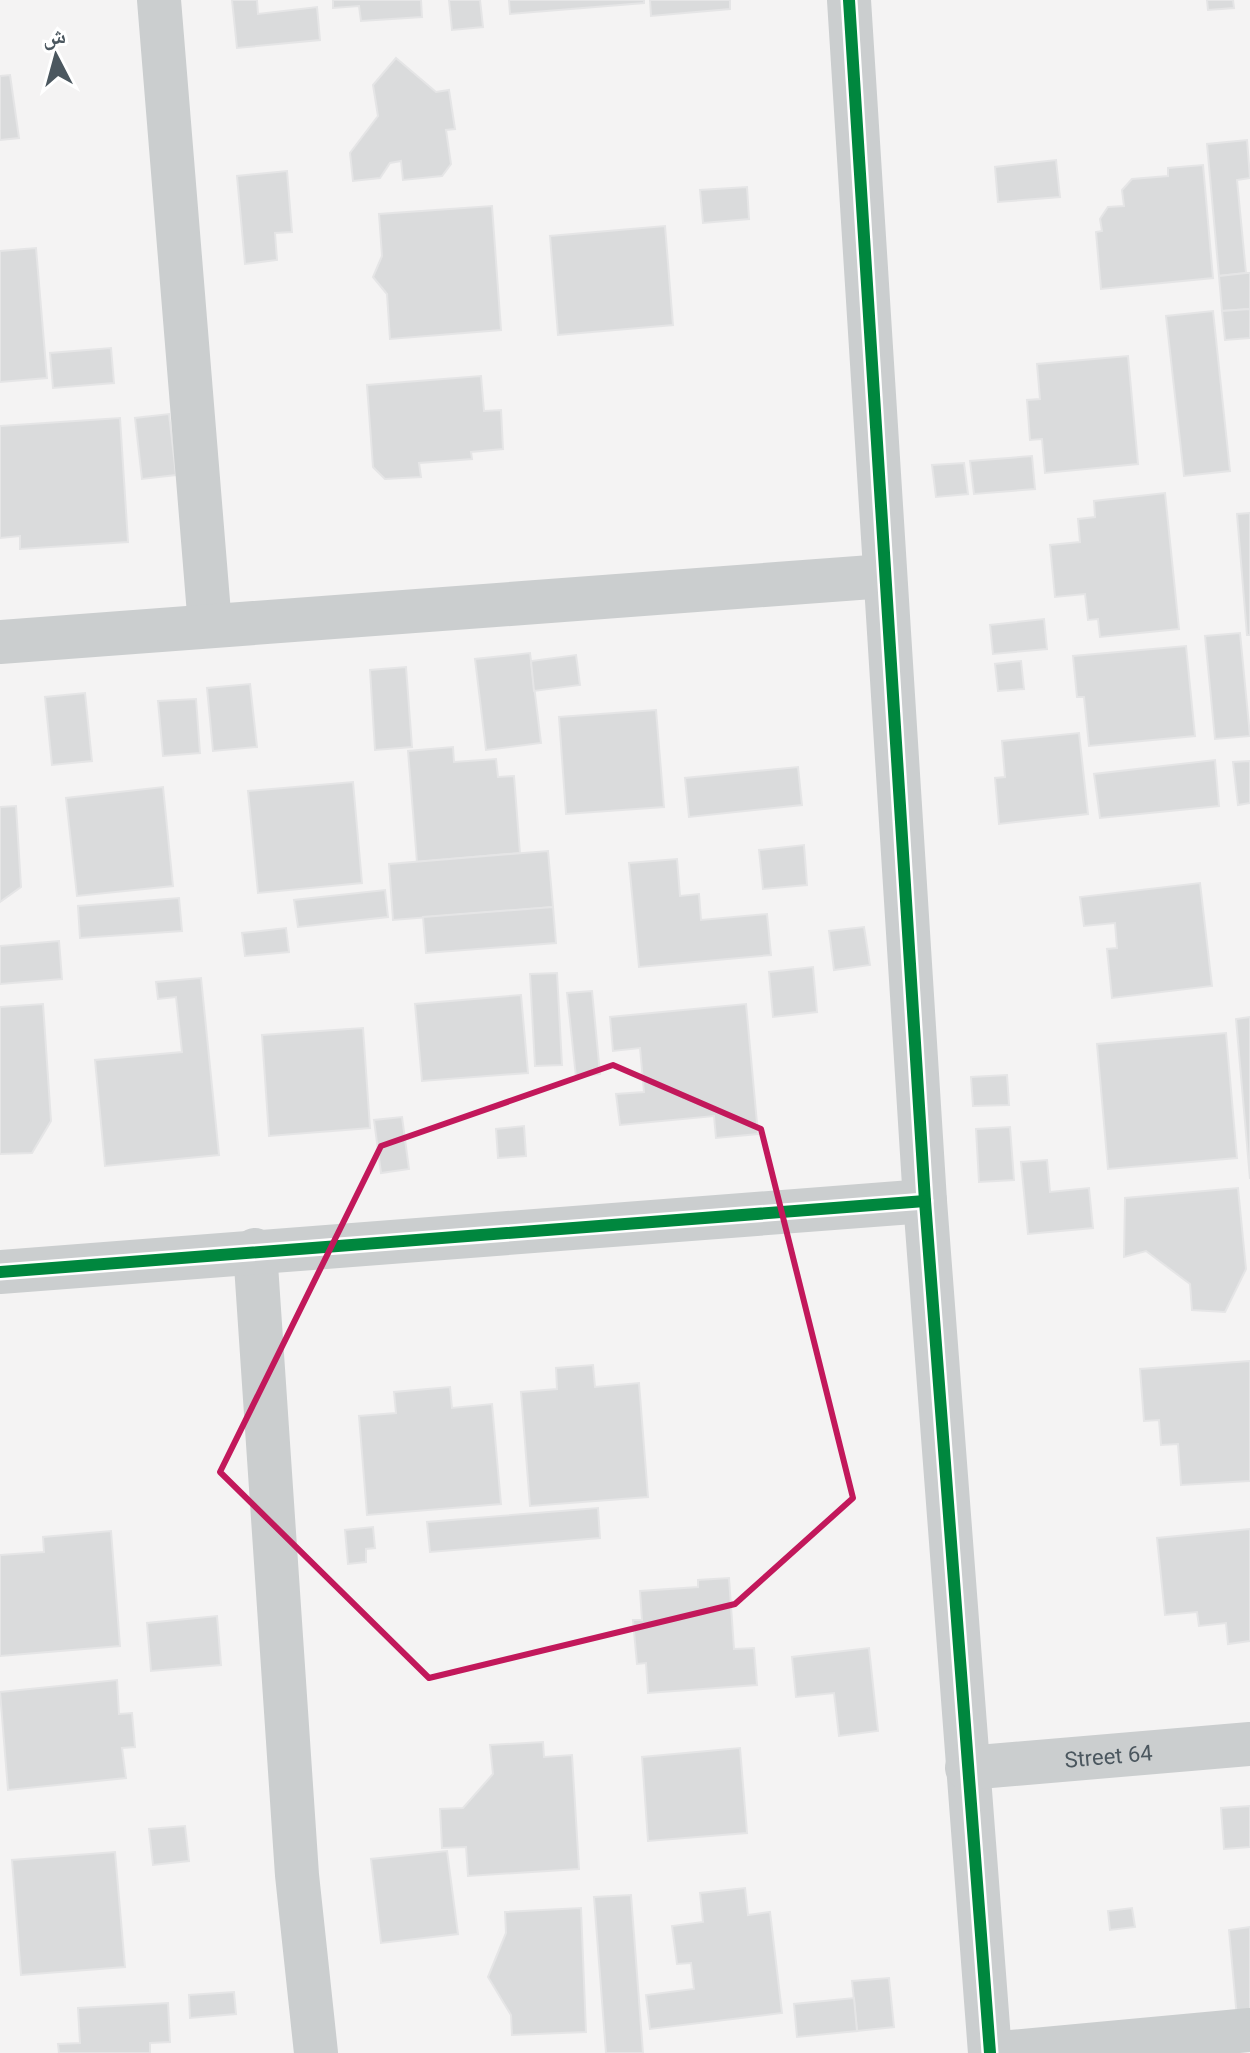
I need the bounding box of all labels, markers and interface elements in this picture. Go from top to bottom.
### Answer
north arrow [16,16,96,96]
text: ش [41,23,67,51]
street label: Street 64 [1063,1740,1154,1773]

